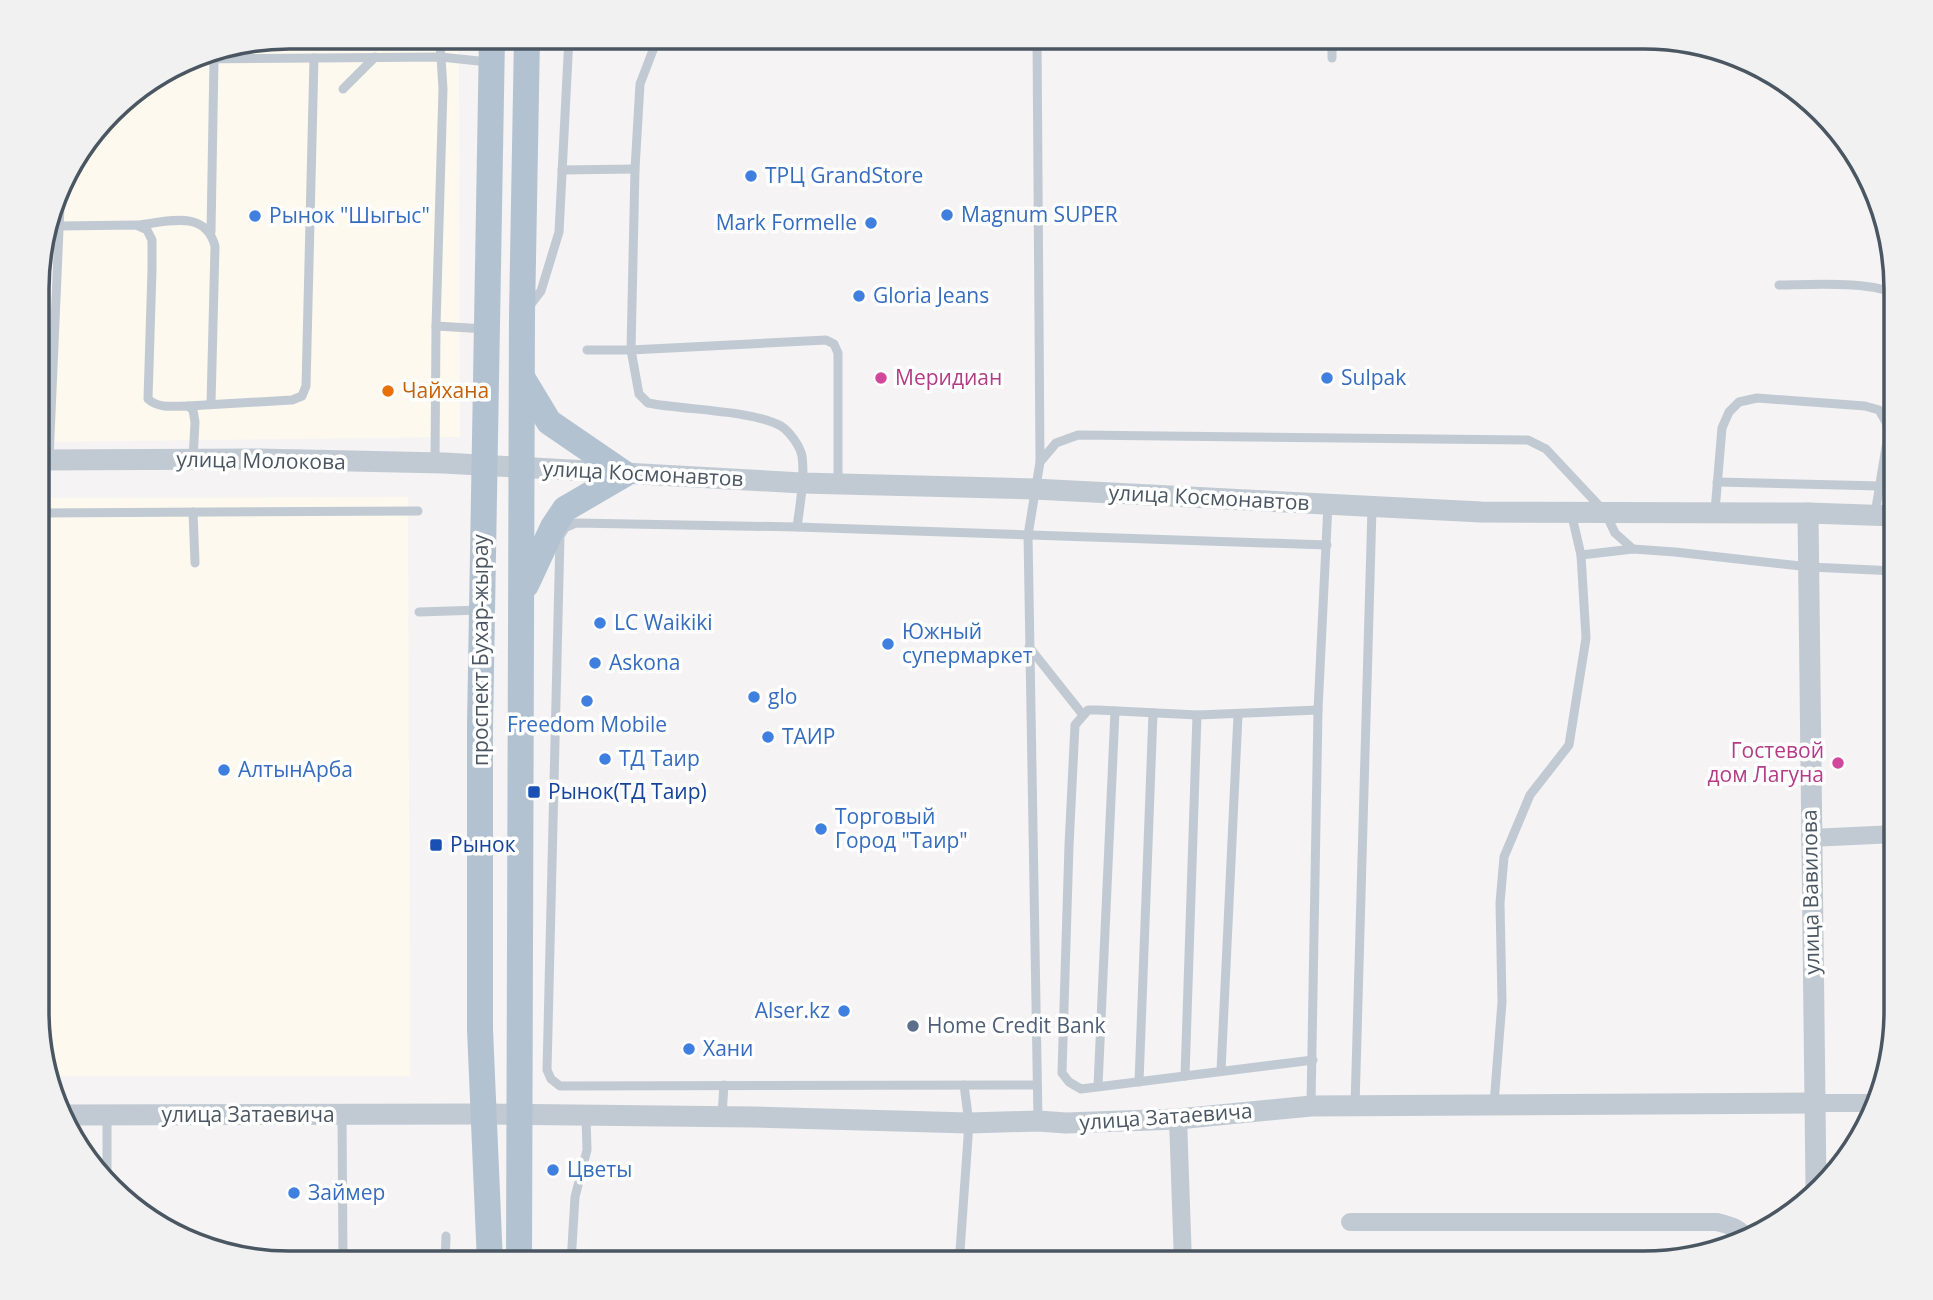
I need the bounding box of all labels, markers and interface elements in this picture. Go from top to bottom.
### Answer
place label: ТРЦ GrandStore [765,161,923,189]
marker: ТРЦ GrandStore [743,168,759,184]
place label: Magnum SUPER [961,200,1118,228]
place label: Рынок "Шыгыс" [269,201,430,229]
marker: Magnum SUPER [939,207,955,223]
marker: Рынок "Шыгыс" [247,208,263,224]
place label: Mark Formelle [716,208,857,236]
marker: Mark Formelle [863,215,879,231]
place label: Gloria Jeans [873,281,989,309]
marker: Gloria Jeans [851,288,867,304]
place label: Меридиан [895,363,1002,391]
place label: Sulpak [1341,363,1406,391]
marker: Меридиан [873,370,889,386]
marker: Sulpak [1319,370,1335,386]
place label: Чайхана [402,376,489,404]
marker: Чайхана [380,383,396,399]
street label: улица Молокова [176,445,346,475]
street label: улица Космонавтов [542,454,744,492]
street label: улица Космонавтов [1108,478,1310,516]
street label: проспект Бухар-жырау [466,534,494,766]
place label: LC Waikiki [614,608,713,636]
marker: LC Waikiki [592,615,608,631]
place label: Южный супермаркет [902,617,1033,669]
marker: Южный супермаркет [880,636,896,652]
place label: Askona [609,648,681,676]
marker: Askona [587,655,603,671]
place label: glo [768,682,797,710]
marker: glo [746,689,762,705]
marker: Freedom Mobile [579,693,595,709]
place label: Freedom Mobile [507,710,667,738]
place label: ТАИР [782,722,835,750]
marker: ТАИР [760,729,776,745]
place label: Гостевой дом Лагуна [1707,736,1824,788]
place label: ТД Таир [619,744,700,772]
marker: ТД Таир [597,751,613,767]
place label: АлтынАрба [238,755,353,783]
marker: Гостевой дом Лагуна [1830,755,1846,771]
marker: АлтынАрба [216,762,232,778]
place label: Рынок(ТД Таир) [548,777,707,805]
marker: Рынок(ТД Таир) [526,784,542,800]
place label: Торговый Город "Таир" [835,802,968,854]
street label: улица Вавилова [1795,809,1825,975]
marker: Торговый Город "Таир" [813,821,829,837]
place label: Рынок [450,830,516,858]
marker: Рынок [428,837,444,853]
place label: Alser.kz [755,996,830,1024]
marker: Alser.kz [836,1003,852,1019]
place label: Home Credit Bank [927,1011,1106,1039]
marker: Home Credit Bank [905,1018,921,1034]
place label: Хани [703,1034,753,1062]
marker: Хани [681,1041,697,1057]
street label: улица Затаевича [1079,1096,1253,1136]
street label: улица Затаевича [161,1100,335,1128]
place label: Цветы [567,1155,632,1183]
marker: Цветы [545,1162,561,1178]
place label: Займер [308,1178,385,1206]
marker: Займер [286,1185,302,1201]

